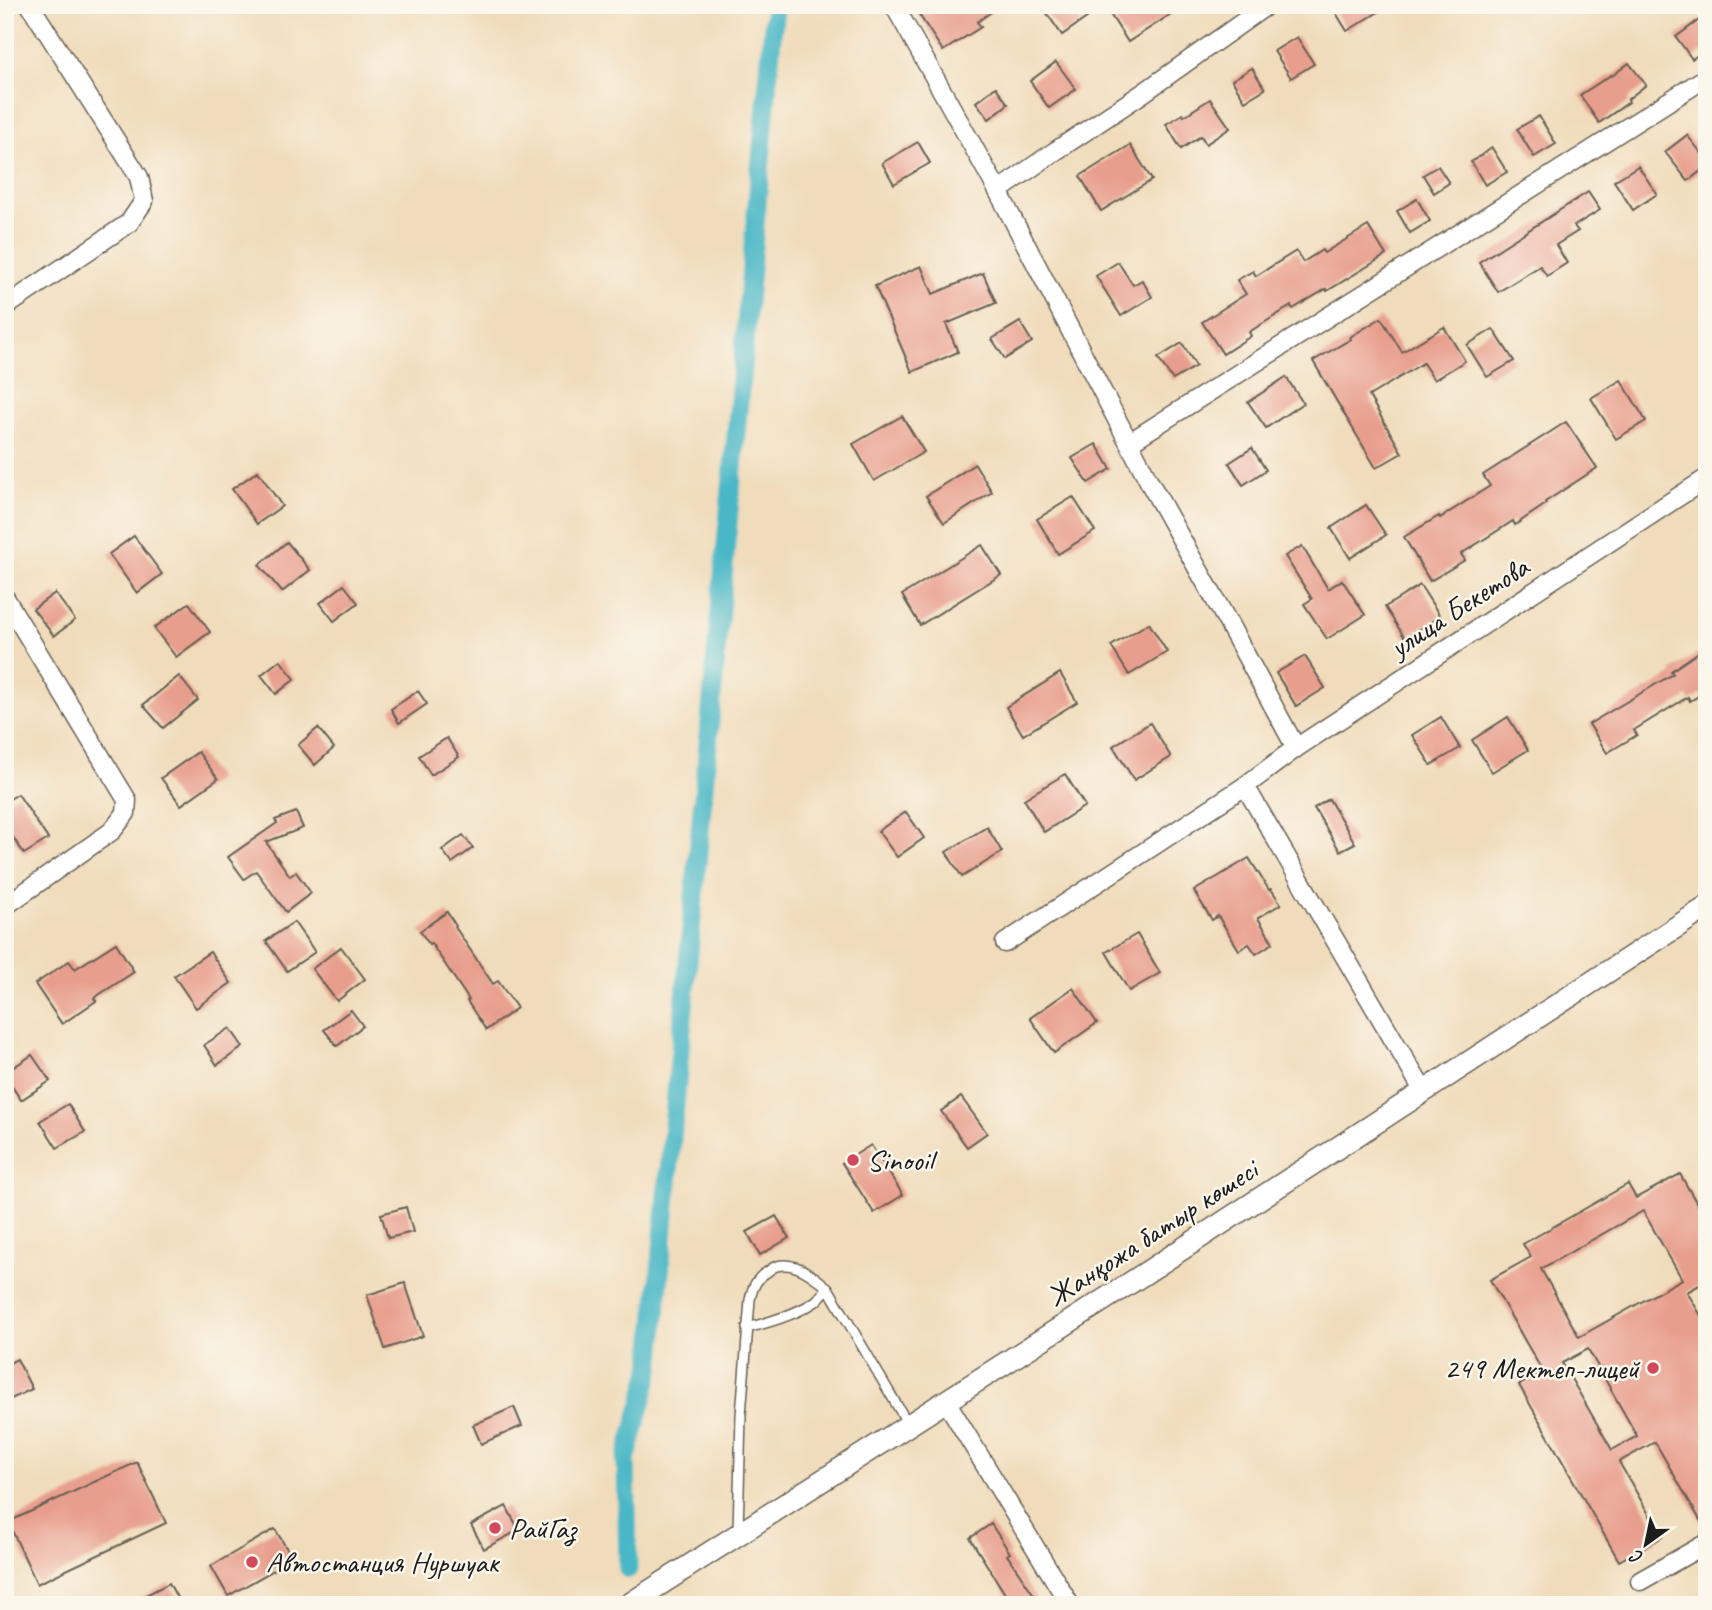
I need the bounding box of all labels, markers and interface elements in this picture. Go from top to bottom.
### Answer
street label: улица Бекетова [1381,547,1537,667]
place label: Sinooil [867,1141,938,1179]
street label: Жанқожа батыр көшесі [1039,1149,1268,1315]
marker: Sinooil [845,1152,861,1168]
place label: 249 Мектеп-лицей [1444,1349,1640,1387]
marker: 249 Мектеп-лицей [1645,1360,1661,1376]
north arrow [1610,1508,1680,1578]
place label: РайГаз [509,1509,579,1547]
marker: РайГаз [487,1520,503,1536]
place label: Автостанция Нуршуак [266,1543,500,1581]
text: С [1625,1543,1648,1570]
marker: Автостанция Нуршуак [244,1554,260,1570]

